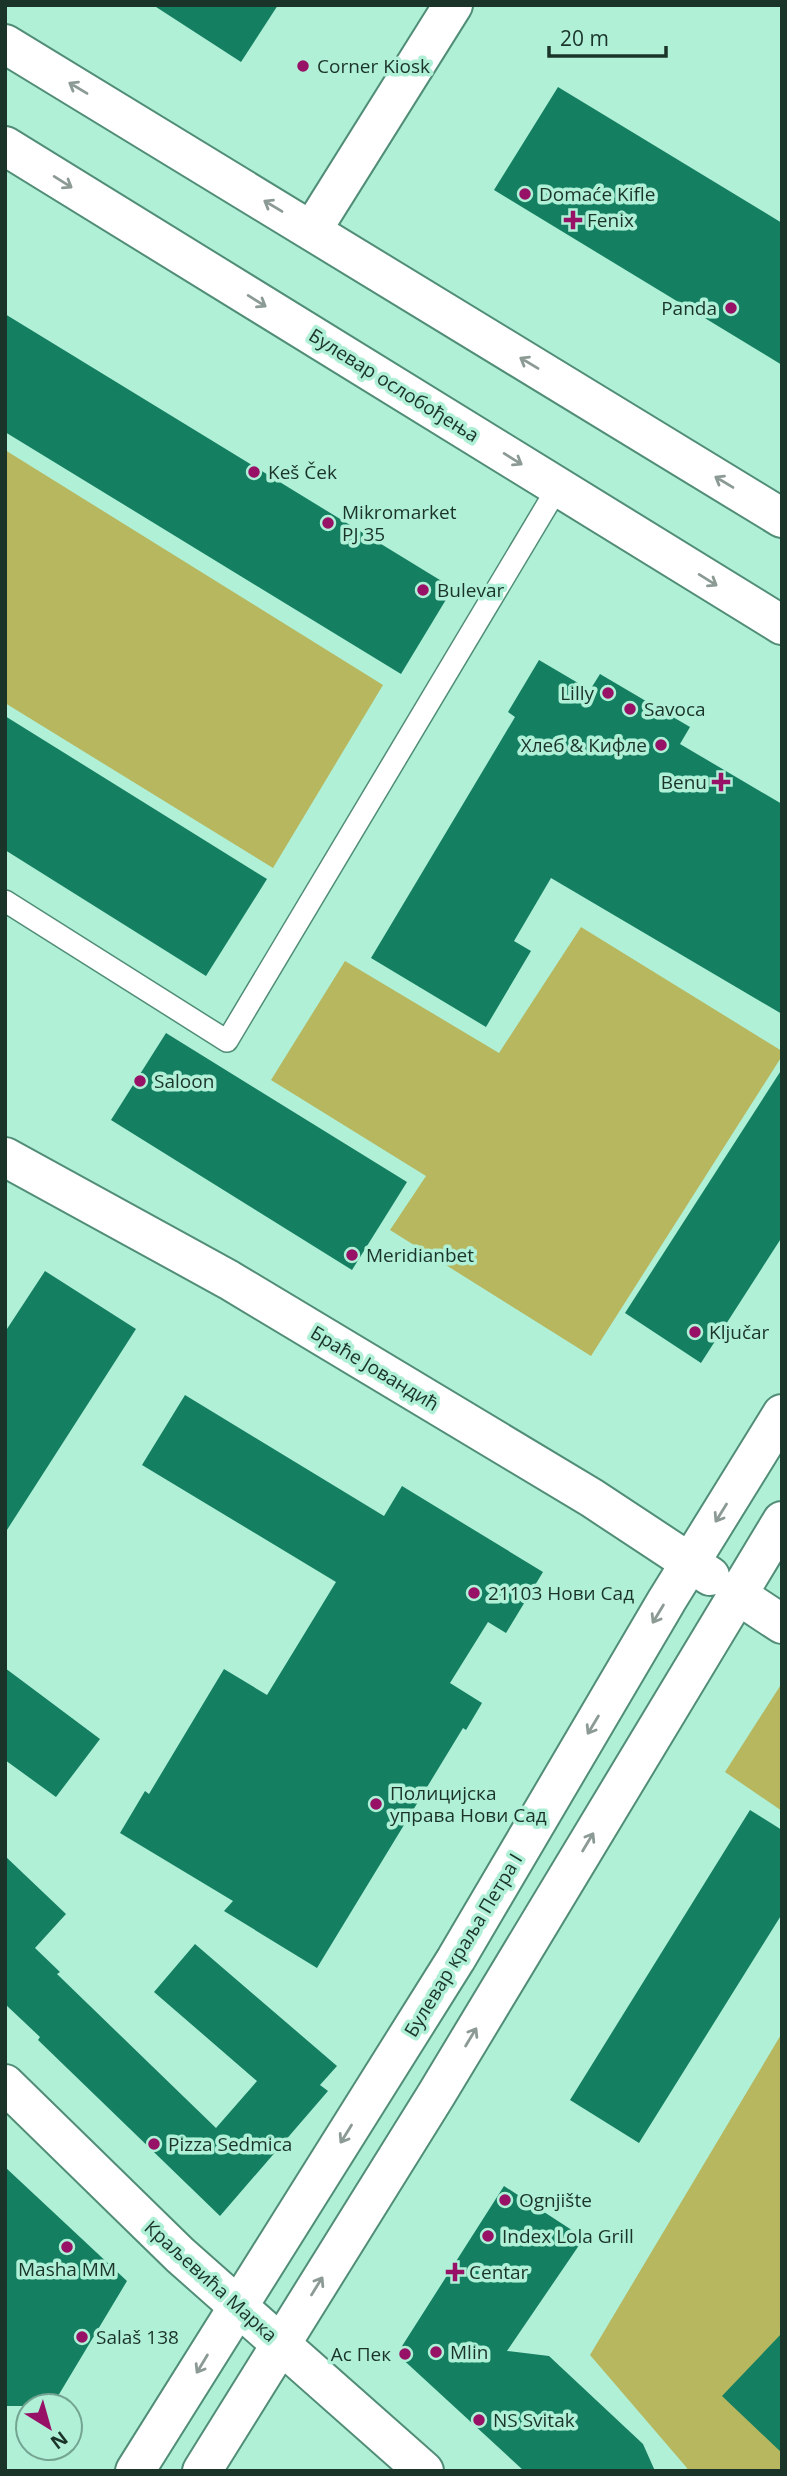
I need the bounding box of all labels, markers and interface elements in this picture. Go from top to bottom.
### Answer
scale bar [549,14,666,58]
text: 20 m [560,24,609,52]
place label: Corner Kiosk [317,53,430,79]
marker: Corner Kiosk [295,58,311,74]
one-way arrow [69,81,89,95]
one-way arrow [53,175,73,189]
place label: Domaće Kifle [539,181,655,207]
marker: Domaće Kifle [517,186,533,202]
one-way arrow [263,199,283,213]
place label: Fenix [587,207,634,233]
marker: Fenix [565,212,581,228]
one-way arrow [246,295,266,309]
place label: Panda [661,295,717,321]
marker: Panda [723,300,739,316]
street label: Булевар ослобођења [304,322,484,448]
one-way arrow [520,356,540,370]
one-way arrow [503,452,523,466]
place label: Keš Ček [268,459,337,485]
marker: Keš Ček [246,464,262,480]
one-way arrow [714,475,734,489]
place label: Mikromarket PJ 35 [342,499,457,547]
marker: Mikromarket PJ 35 [320,515,336,531]
one-way arrow [698,573,718,587]
place label: Bulevar [437,577,504,603]
marker: Bulevar [415,582,431,598]
place label: Lilly [560,680,594,706]
marker: Lilly [600,685,616,701]
place label: Savoca [644,696,706,722]
marker: Savoca [622,701,638,717]
place label: Хлеб & Кифле [521,732,647,758]
marker: Хлеб & Кифле [653,737,669,753]
place label: Benu [661,769,707,795]
marker: Benu [713,774,729,790]
place label: Saloon [154,1068,214,1094]
marker: Saloon [132,1073,148,1089]
place label: Meridianbet [366,1242,474,1268]
marker: Meridianbet [344,1247,360,1263]
street label: Браће Јовандић [306,1319,444,1417]
place label: Ključar [709,1319,770,1345]
marker: Ključar [687,1324,703,1340]
one-way arrow [713,1502,727,1522]
place label: 21103 Нови Сад [488,1580,634,1606]
marker: 21103 Нови Сад [466,1585,482,1601]
one-way arrow [651,1604,665,1624]
one-way arrow [586,1714,600,1734]
place label: Полицијска управа Нови Сад [390,1780,547,1828]
marker: Полицијска управа Нови Сад [368,1796,384,1812]
one-way arrow [581,1832,595,1852]
street label: Булевар краља Петра I [398,1848,528,2042]
one-way arrow [464,2027,478,2047]
one-way arrow [339,2124,354,2143]
place label: Pizza Sedmica [168,2131,292,2157]
marker: Pizza Sedmica [146,2136,162,2152]
place label: Ognjište [519,2187,592,2213]
marker: Ognjište [497,2192,513,2208]
street label: Краљевића Марка [139,2214,283,2348]
place label: Index Lola Grill [502,2223,634,2249]
marker: Index Lola Grill [480,2228,496,2244]
marker: Masha MM [59,2239,75,2255]
place label: Masha MM [18,2256,116,2282]
place label: Centar [469,2259,529,2285]
marker: Centar [447,2264,463,2280]
one-way arrow [309,2277,324,2296]
place label: Salaš 138 [96,2324,179,2350]
marker: Salaš 138 [74,2329,90,2345]
place label: Mlin [450,2339,488,2365]
place label: Ас Пек [331,2341,391,2367]
marker: Mlin [428,2344,444,2360]
marker: Ас Пек [397,2346,413,2362]
one-way arrow [194,2354,208,2374]
north arrow [14,2392,84,2462]
place label: NS Svitak [493,2407,575,2433]
marker: NS Svitak [471,2412,487,2428]
text: N [45,2426,73,2456]

